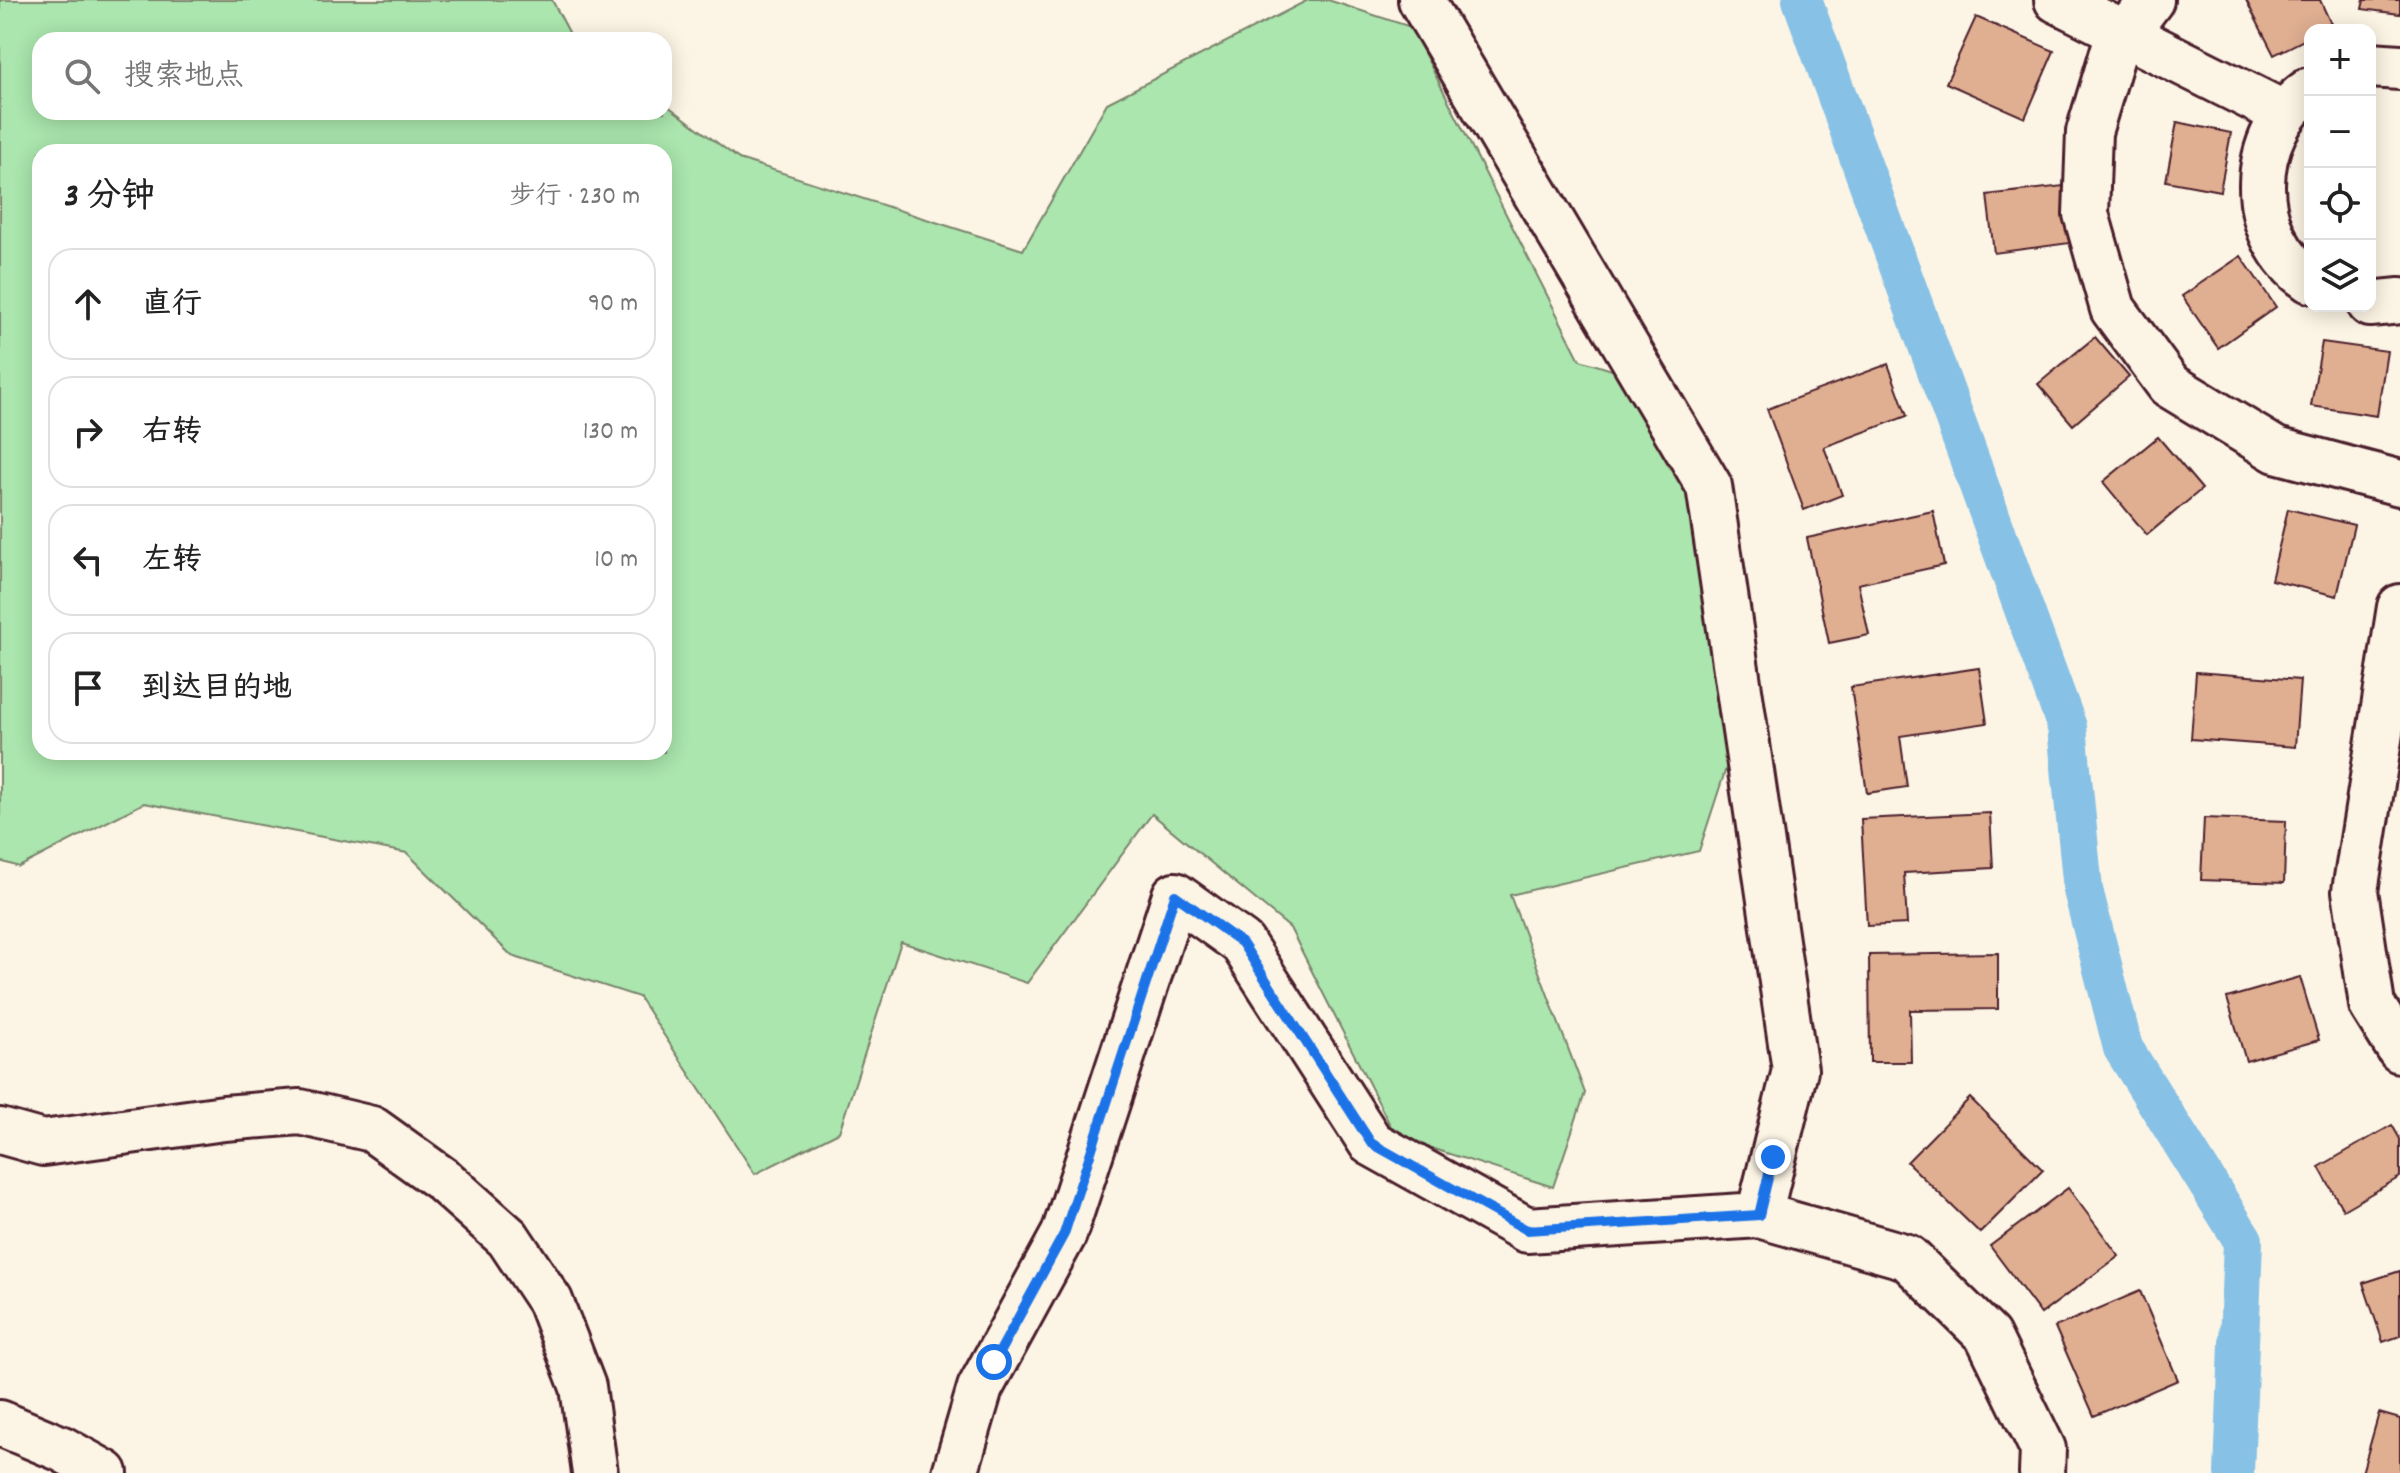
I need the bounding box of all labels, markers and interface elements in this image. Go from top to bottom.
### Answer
map controls [2304,24,2376,312]
button: + [2304,24,2376,96]
search box [32,32,672,120]
icon: search [60,54,104,98]
text: 搜索地点 [124,57,244,100]
button: − [2304,96,2376,168]
button: locate [2304,168,2376,240]
text: 3 分钟 [64,174,155,223]
text: 步行 · 230 m [509,179,640,216]
button: layers [2304,240,2376,312]
icon: ahead [66,282,110,326]
text: 直行 [142,285,202,328]
text: 90 m [588,286,638,323]
icon: right [66,410,110,454]
text: 右转 [142,413,202,456]
text: 130 m [583,414,638,451]
icon: left [66,538,110,582]
text: 左转 [142,541,202,584]
text: 10 m [594,542,638,579]
icon: arrive [66,666,110,710]
text: 到达目的地 [142,669,292,712]
route end [1755,1139,1791,1175]
route start [976,1344,1012,1380]

